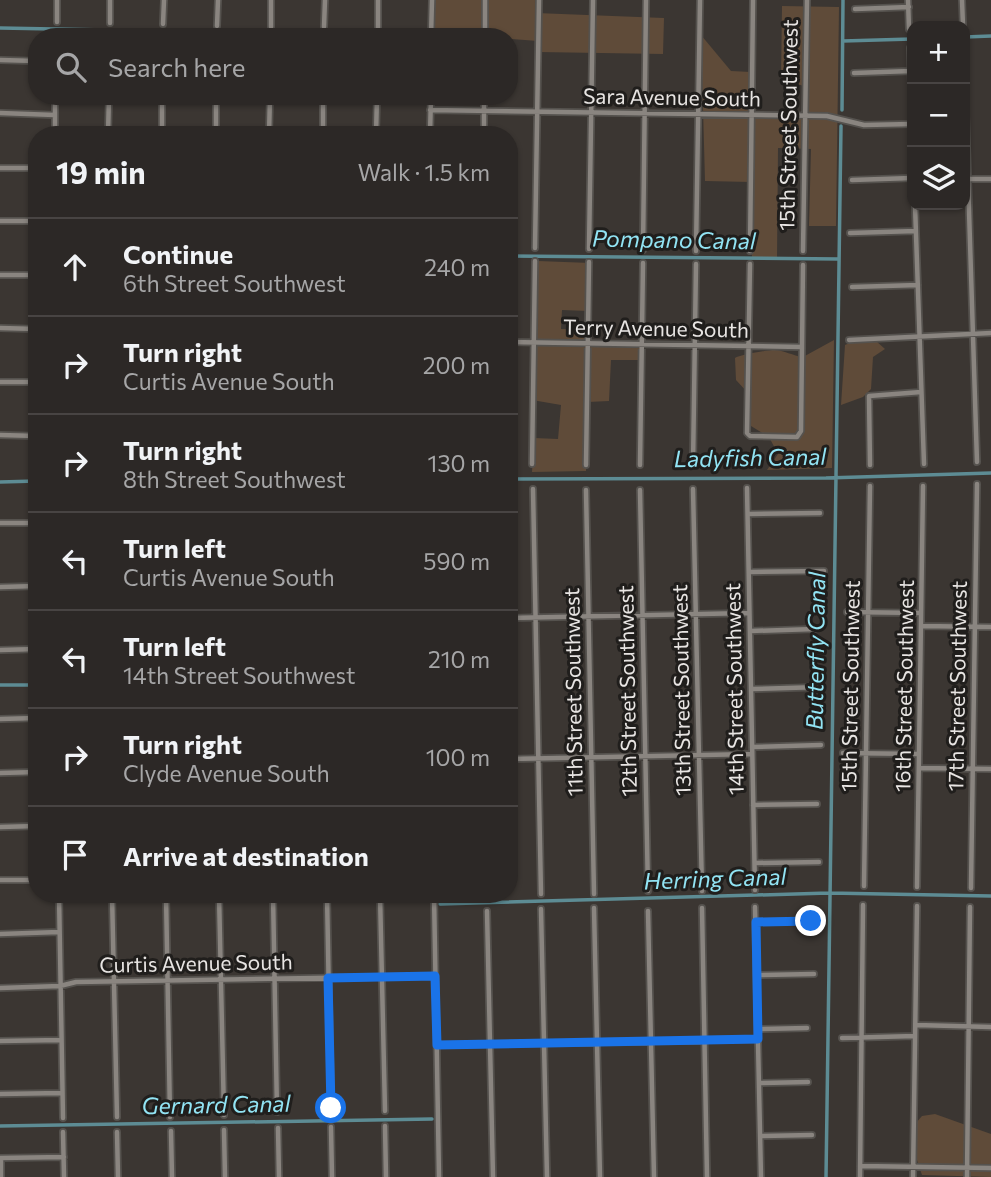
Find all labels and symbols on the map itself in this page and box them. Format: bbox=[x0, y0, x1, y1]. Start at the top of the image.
street label: 15th Street Southwest bbox=[773, 19, 802, 231]
street label: Sara Avenue South bbox=[583, 82, 761, 111]
water label: Pompano Canal bbox=[592, 224, 757, 254]
street label: Terry Avenue South bbox=[563, 313, 749, 342]
water label: Ladyfish Canal bbox=[674, 442, 827, 472]
water label: Butterfly Canal bbox=[800, 571, 830, 730]
street label: 15th Street Southwest bbox=[835, 580, 864, 792]
street label: 16th Street Southwest bbox=[889, 580, 918, 792]
street label: 17th Street Southwest bbox=[942, 580, 971, 792]
street label: 14th Street Southwest bbox=[719, 583, 748, 795]
street label: 13th Street Southwest bbox=[666, 584, 695, 796]
street label: 12th Street Southwest bbox=[612, 585, 641, 797]
street label: 11th Street Southwest bbox=[558, 588, 587, 797]
water label: Herring Canal bbox=[643, 861, 788, 894]
route end bbox=[795, 905, 826, 936]
street label: Curtis Avenue South bbox=[99, 948, 293, 977]
water label: Gernard Canal bbox=[141, 1089, 292, 1119]
route start bbox=[315, 1092, 346, 1123]

